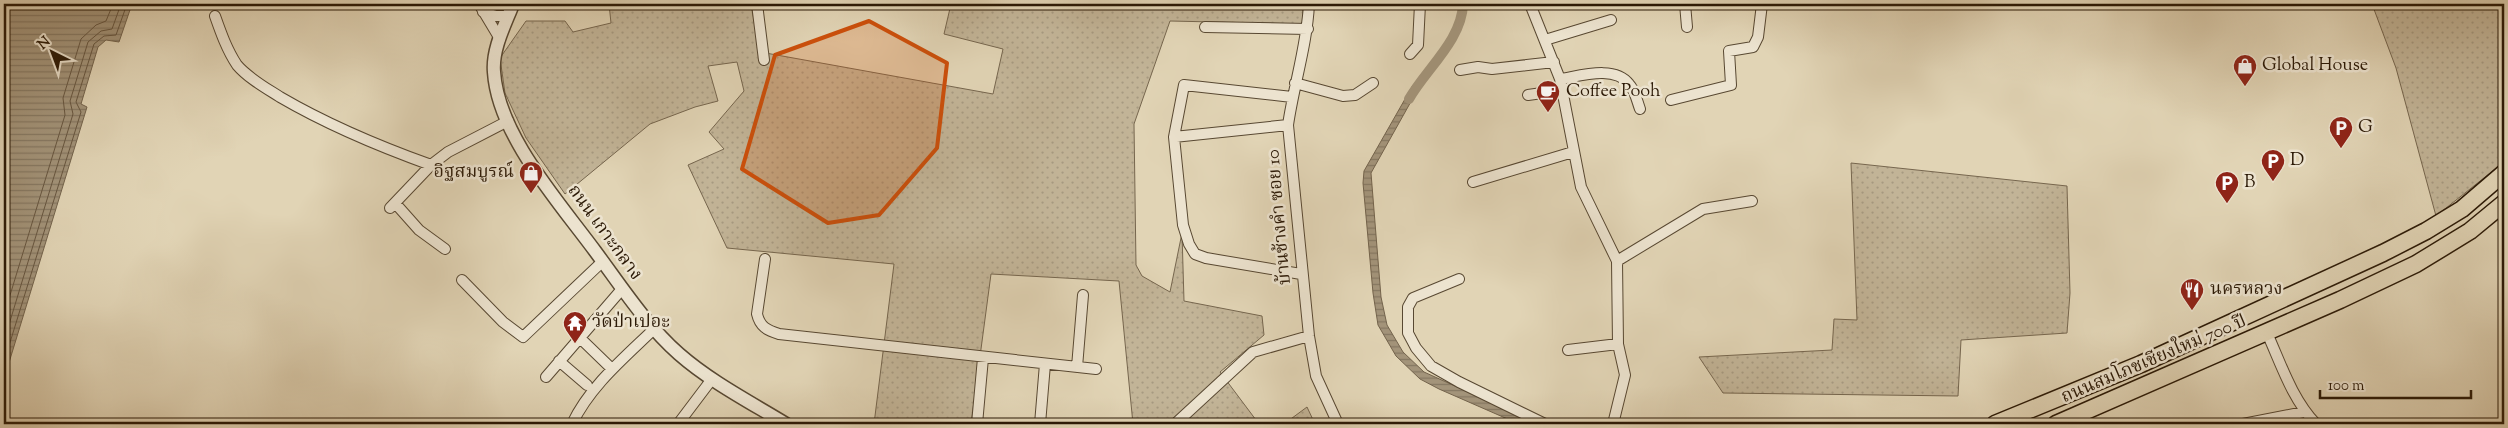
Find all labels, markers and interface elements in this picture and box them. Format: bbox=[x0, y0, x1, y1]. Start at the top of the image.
north arrow bbox=[28, 28, 78, 78]
text: N bbox=[34, 33, 55, 55]
shop icon: Global House bbox=[2232, 53, 2258, 87]
place label: Global House bbox=[2262, 53, 2368, 79]
cafe icon: Coffee Pooh bbox=[1535, 79, 1561, 113]
place label: Coffee Pooh bbox=[1566, 79, 1661, 105]
parking icon: G bbox=[2328, 115, 2354, 149]
place label: G bbox=[2358, 115, 2373, 141]
street label: บ้านช้างคำ ซอย 10 bbox=[1261, 148, 1299, 286]
parking icon: D bbox=[2260, 148, 2286, 182]
place label: D bbox=[2290, 148, 2304, 174]
place label: อิฐสมบูรณ์ bbox=[434, 160, 514, 186]
shop icon: อิฐสมบูรณ์ bbox=[518, 160, 544, 194]
parking icon: B bbox=[2214, 170, 2240, 204]
place label: B bbox=[2244, 170, 2255, 196]
street label: ถนน เกาะกลาง bbox=[560, 180, 648, 286]
restaurant icon: นครหลวง bbox=[2179, 277, 2205, 311]
place label: นครหลวง bbox=[2210, 277, 2283, 303]
street label: ถนนสมโภชเชียงใหม่ 700 ปี bbox=[2057, 307, 2251, 411]
temple icon: วัดป่าเปอะ bbox=[562, 310, 588, 344]
place label: วัดป่าเปอะ bbox=[592, 310, 670, 336]
scale bar bbox=[2320, 368, 2472, 400]
text: 100 m bbox=[2328, 376, 2365, 397]

